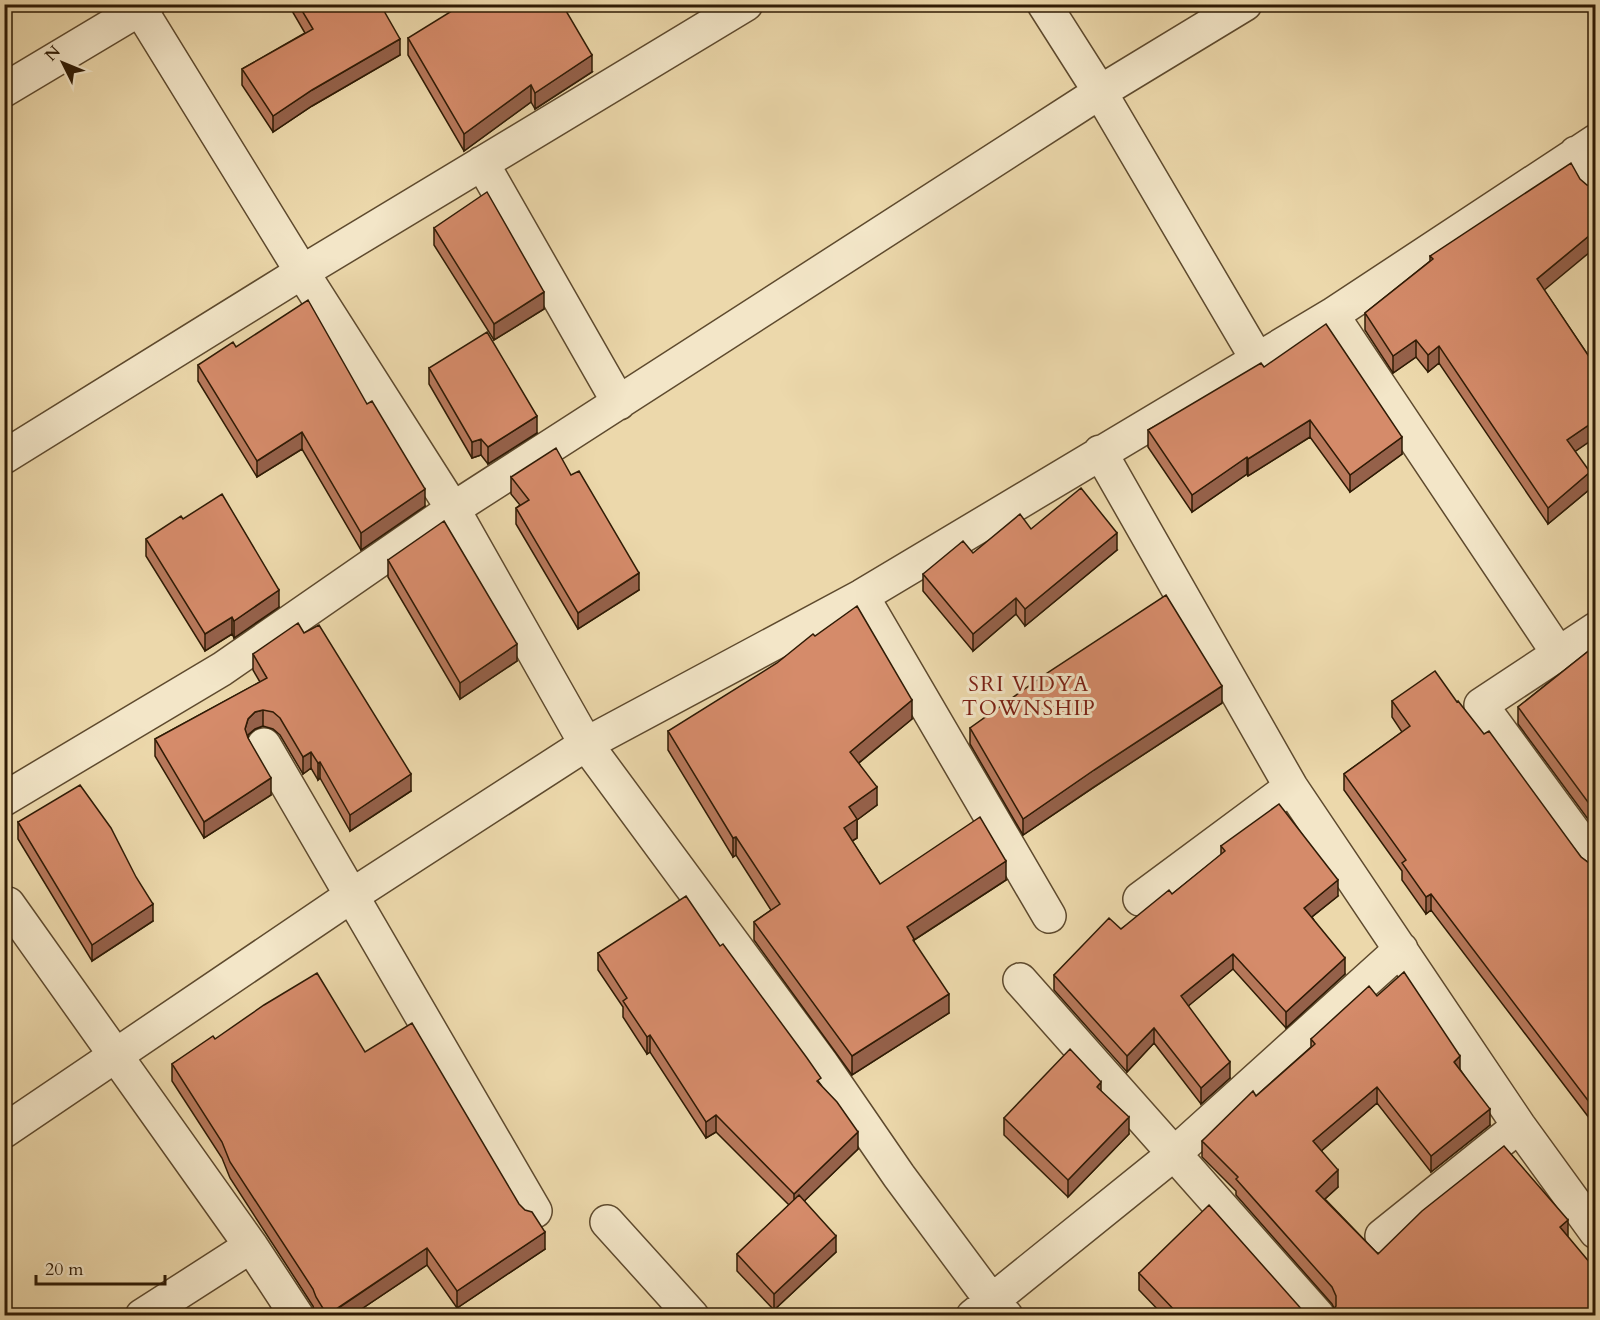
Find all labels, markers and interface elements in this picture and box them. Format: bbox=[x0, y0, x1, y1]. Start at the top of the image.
north arrow bbox=[33, 33, 93, 93]
text: N bbox=[40, 41, 66, 66]
district label: SRI VIDYA TOWNSHIP bbox=[962, 670, 1096, 723]
scale bar bbox=[36, 1248, 165, 1286]
text: 20 m bbox=[45, 1257, 84, 1282]

